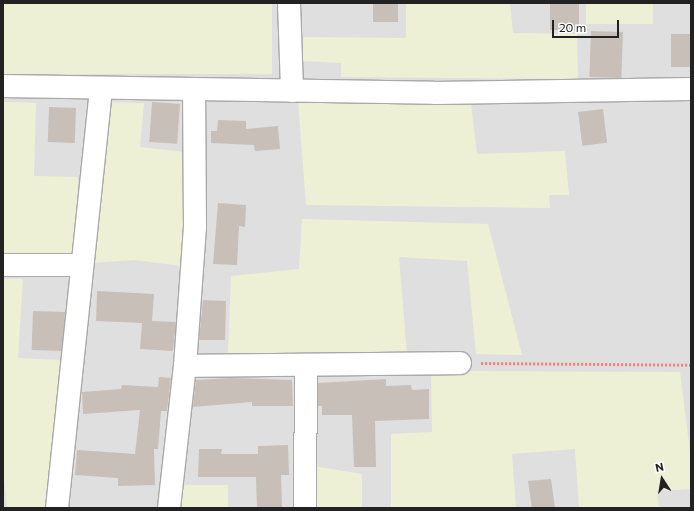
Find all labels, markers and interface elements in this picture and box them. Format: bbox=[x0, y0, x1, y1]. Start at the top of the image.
scale bar bbox=[554, 12, 621, 38]
text: 20 m bbox=[559, 20, 586, 34]
north arrow bbox=[642, 459, 682, 499]
text: N bbox=[654, 460, 665, 474]

